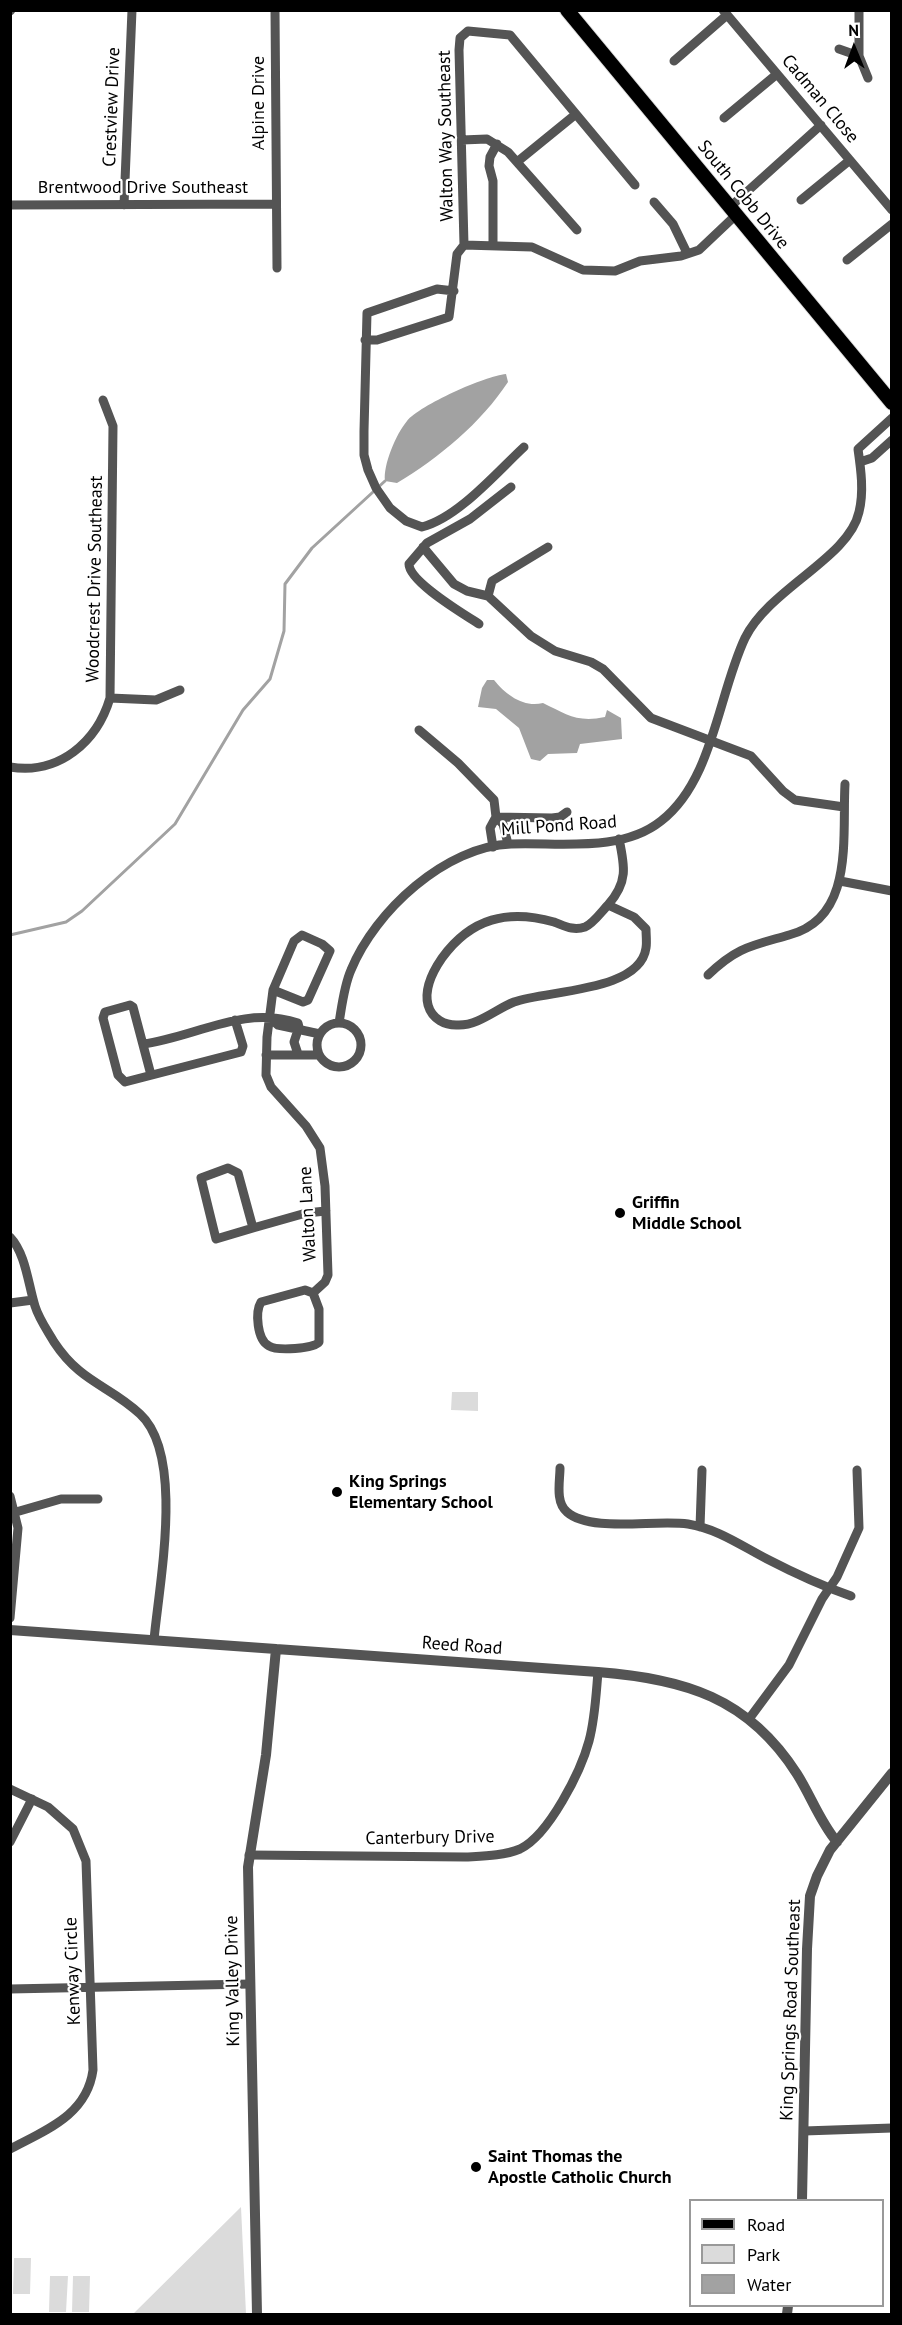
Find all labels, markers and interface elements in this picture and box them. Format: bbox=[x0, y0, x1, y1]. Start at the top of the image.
north arrow bbox=[824, 18, 884, 78]
text: N bbox=[848, 20, 859, 40]
street label: Crestview Drive bbox=[99, 47, 125, 167]
street label: Walton Way Southeast bbox=[434, 50, 458, 222]
street label: Cadman Close bbox=[777, 50, 863, 148]
street label: Alpine Drive bbox=[248, 56, 270, 150]
street label: South Cobb Drive bbox=[693, 136, 793, 254]
street label: Brentwood Drive Southeast bbox=[38, 177, 248, 199]
street label: Woodcrest Drive Southeast bbox=[82, 475, 108, 683]
street label: Mill Pond Road bbox=[500, 811, 618, 841]
street label: Walton Lane bbox=[295, 1166, 321, 1262]
place label: Griffin Middle School bbox=[632, 1192, 741, 1234]
marker: Griffin Middle School bbox=[613, 1206, 627, 1220]
place label: King Springs Elementary School bbox=[349, 1471, 493, 1514]
marker: King Springs Elementary School bbox=[330, 1485, 344, 1499]
street label: Reed Road bbox=[421, 1632, 503, 1660]
street label: Canterbury Drive bbox=[365, 1826, 495, 1850]
street label: King Springs Road Southeast bbox=[776, 1899, 806, 2121]
street label: King Valley Drive bbox=[221, 1915, 245, 2047]
street label: Kenway Circle bbox=[60, 1917, 86, 2025]
place label: Saint Thomas the Apostle Catholic Church bbox=[488, 2146, 672, 2188]
marker: Saint Thomas the Apostle Catholic Church bbox=[469, 2160, 483, 2174]
legend bbox=[689, 2199, 884, 2307]
text: Road bbox=[747, 2213, 785, 2236]
text: Park bbox=[747, 2243, 780, 2266]
text: Water bbox=[747, 2273, 791, 2296]

